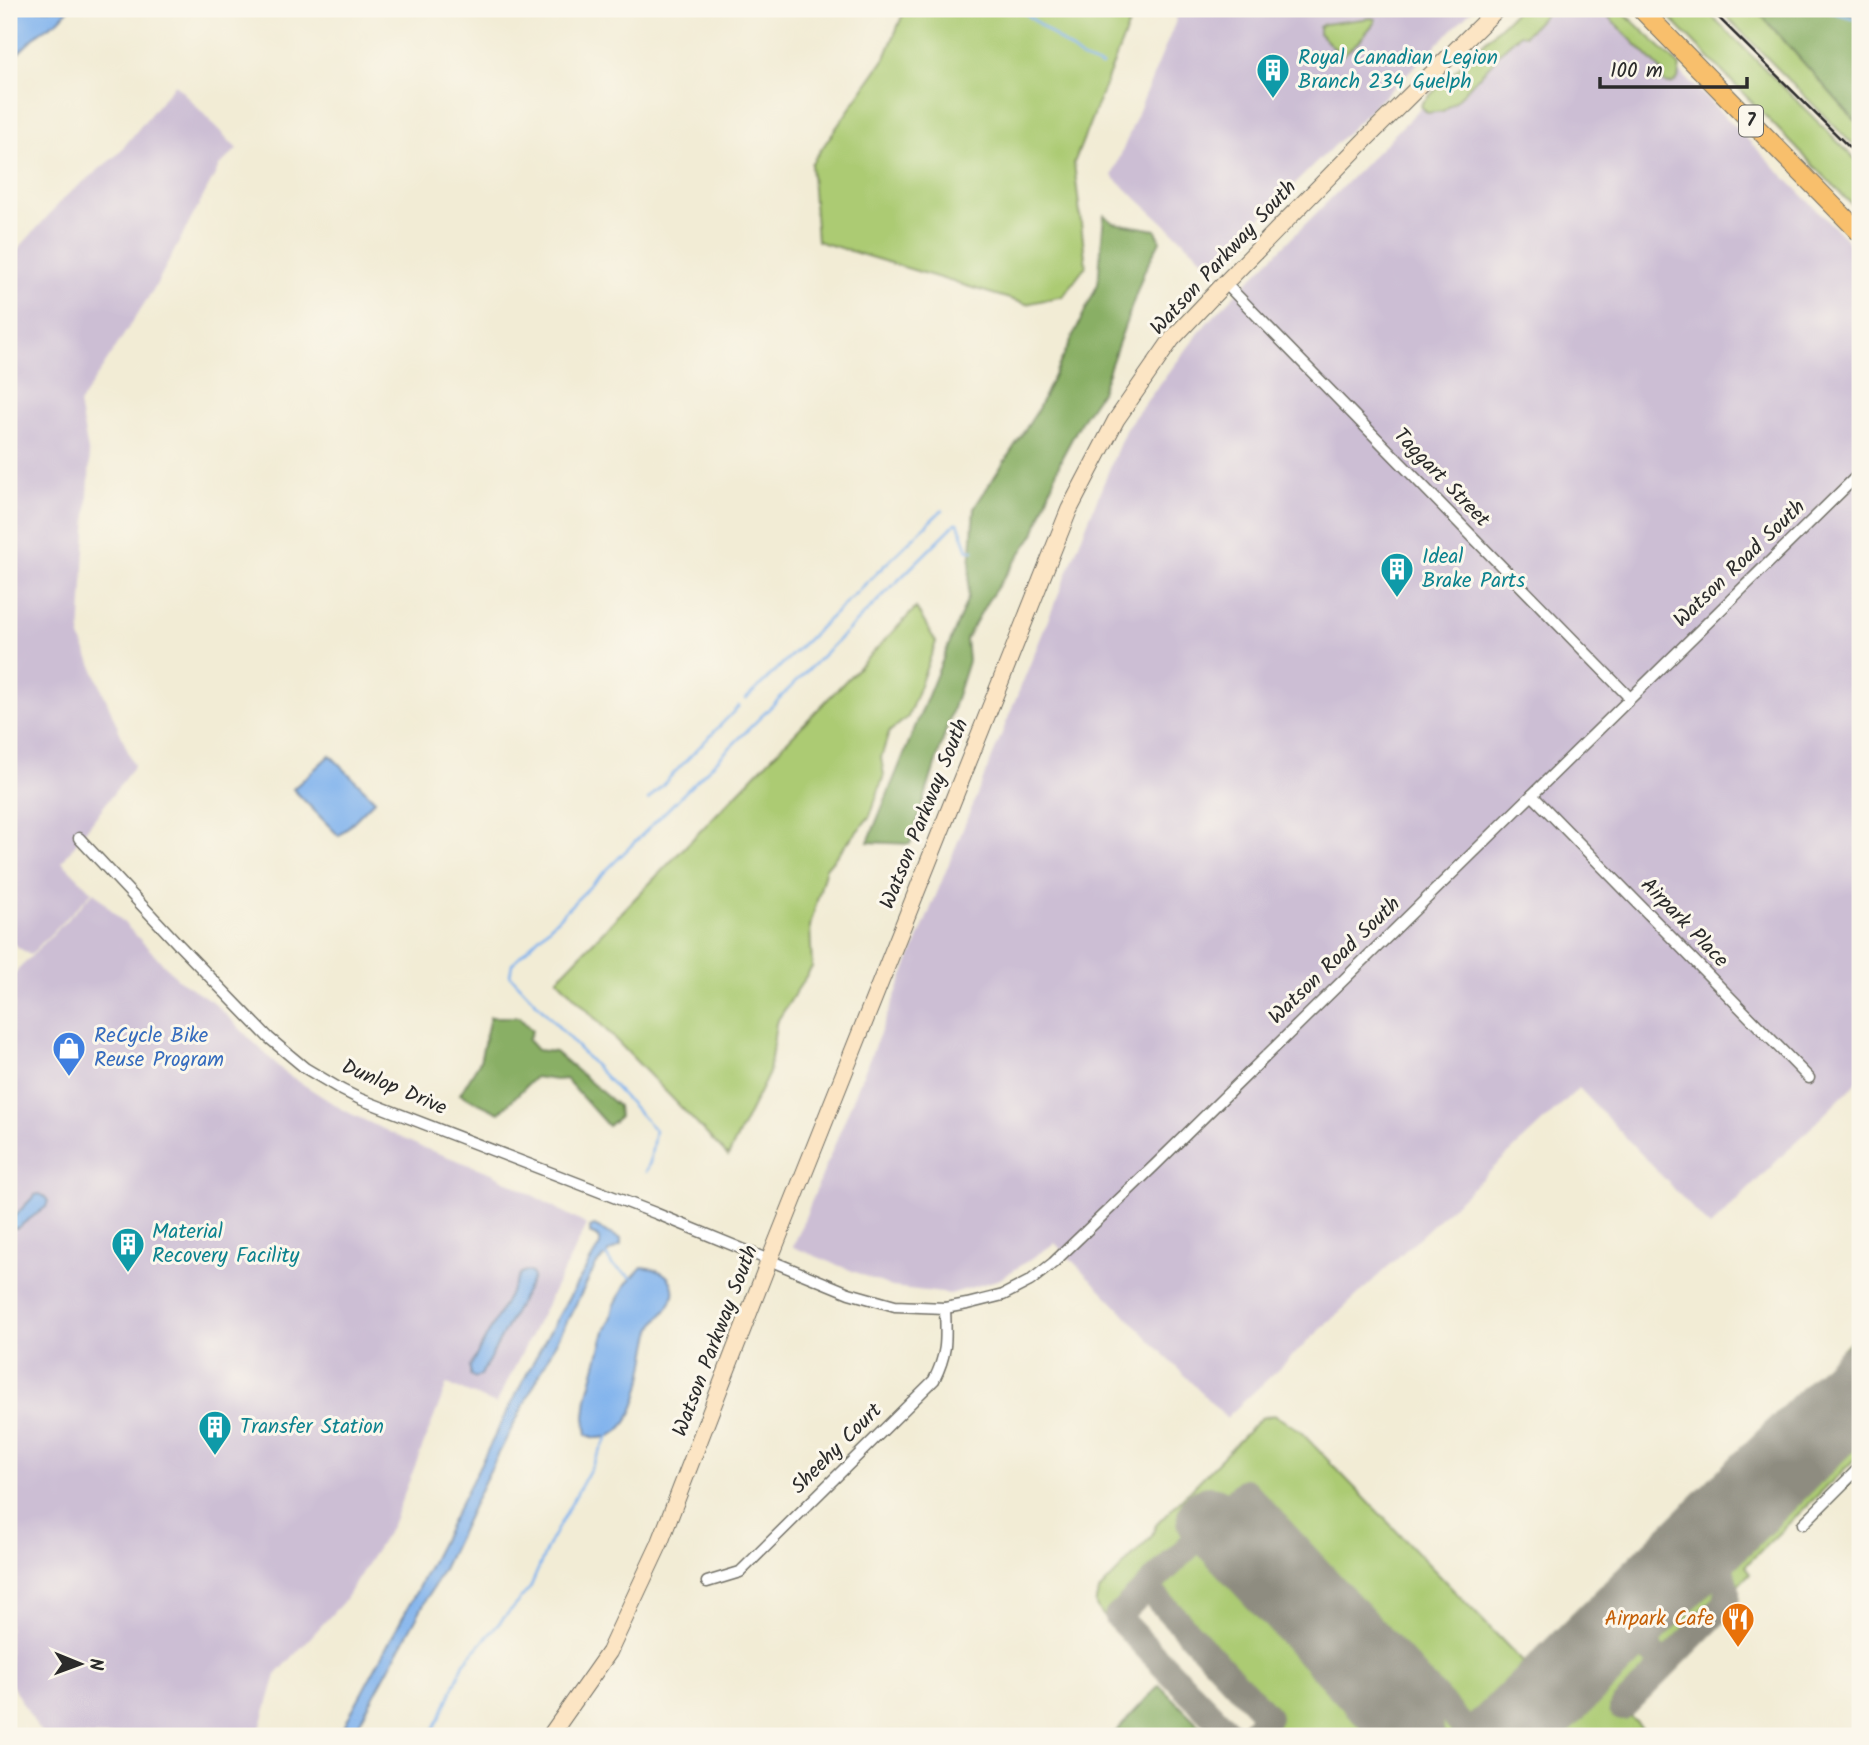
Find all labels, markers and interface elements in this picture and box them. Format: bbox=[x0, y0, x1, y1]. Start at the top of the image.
place label: Royal Canadian Legion Branch 234 Guelph bbox=[1298, 42, 1498, 99]
scale bar bbox=[1600, 46, 1746, 90]
building icon: Royal Canadian Legion Branch 234 Guelph bbox=[1254, 51, 1292, 100]
text: 100 m bbox=[1610, 55, 1663, 88]
road number: 7 bbox=[1739, 105, 1763, 136]
street label: Watson Parkway South bbox=[1143, 173, 1305, 343]
street label: Taggart Street bbox=[1385, 421, 1498, 536]
street label: Watson Road South bbox=[1666, 492, 1814, 636]
place label: Ideal Brake Parts bbox=[1422, 541, 1525, 598]
building icon: Ideal Brake Parts bbox=[1378, 550, 1416, 599]
street label: Watson Parkway South bbox=[872, 714, 978, 914]
street label: Airpark Place bbox=[1632, 870, 1736, 976]
street label: Watson Road South bbox=[1261, 889, 1409, 1033]
place label: ReCycle Bike Reuse Program bbox=[94, 1020, 224, 1077]
shop icon: ReCycle Bike Reuse Program bbox=[50, 1029, 88, 1078]
street label: Dunlop Drive bbox=[336, 1051, 452, 1125]
place label: Material Recovery Facility bbox=[152, 1216, 300, 1273]
building icon: Material Recovery Facility bbox=[109, 1225, 147, 1274]
street label: Watson Parkway South bbox=[664, 1240, 768, 1442]
street label: Sheehy Court bbox=[784, 1395, 891, 1502]
building icon: Transfer Station bbox=[196, 1408, 234, 1457]
place label: Transfer Station bbox=[240, 1411, 384, 1444]
restaurant icon: Airpark Cafe bbox=[1719, 1600, 1757, 1649]
place label: Airpark Cafe bbox=[1604, 1603, 1715, 1636]
north arrow bbox=[46, 1630, 116, 1700]
text: N bbox=[80, 1658, 110, 1671]

